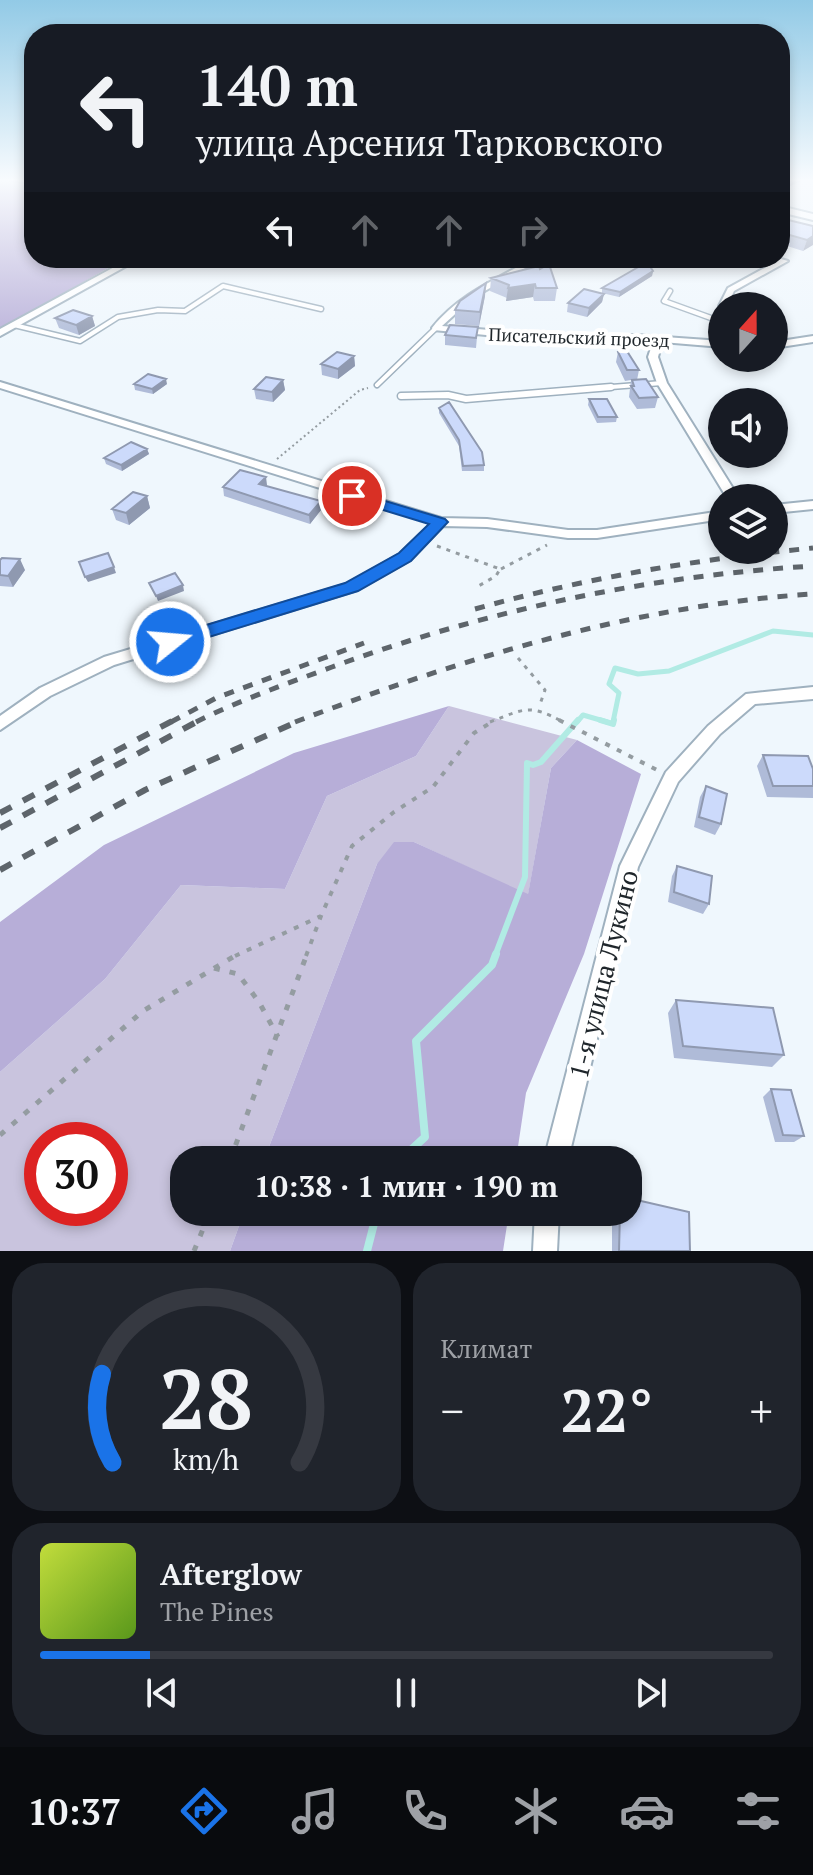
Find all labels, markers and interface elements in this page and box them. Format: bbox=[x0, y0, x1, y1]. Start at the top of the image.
text: 140 m bbox=[196, 48, 358, 122]
icon: left bbox=[64, 56, 168, 160]
text: улица Арсения Тарковского bbox=[196, 119, 663, 166]
icon: left bbox=[259, 208, 303, 252]
icon: ahead bbox=[343, 208, 387, 252]
icon: ahead bbox=[427, 208, 471, 252]
icon: right bbox=[511, 208, 555, 252]
north arrow bbox=[708, 292, 788, 372]
map controls bbox=[708, 292, 788, 564]
street label: Писательский проезд bbox=[488, 322, 670, 352]
button: sound bbox=[708, 388, 788, 468]
pin bbox=[318, 462, 386, 530]
icon: arrive bbox=[330, 474, 374, 518]
button: layers bbox=[708, 484, 788, 564]
position arrow bbox=[128, 600, 212, 684]
street label: 1-я улица Лукино bbox=[561, 866, 645, 1082]
speed limit sign: 30 bbox=[24, 1122, 128, 1226]
text: 10:38 · 1 мин · 190 m bbox=[254, 1166, 558, 1206]
text: Климат bbox=[441, 1331, 532, 1365]
text: 28 bbox=[159, 1343, 253, 1453]
text: 22° bbox=[560, 1370, 653, 1449]
text: − bbox=[441, 1381, 464, 1440]
text: + bbox=[750, 1381, 773, 1440]
text: km/h bbox=[173, 1440, 239, 1478]
text: Afterglow bbox=[160, 1554, 302, 1594]
text: The Pines bbox=[160, 1594, 274, 1628]
icon: previous bbox=[140, 1671, 184, 1715]
icon: pause bbox=[384, 1671, 428, 1715]
icon: next bbox=[629, 1671, 673, 1715]
icon: directions bbox=[176, 1783, 232, 1839]
icon: music bbox=[287, 1783, 343, 1839]
icon: phone bbox=[397, 1783, 453, 1839]
icon: climate bbox=[508, 1783, 564, 1839]
icon: car bbox=[619, 1783, 675, 1839]
icon: filters bbox=[730, 1783, 786, 1839]
text: 10:37 bbox=[27, 1788, 121, 1835]

